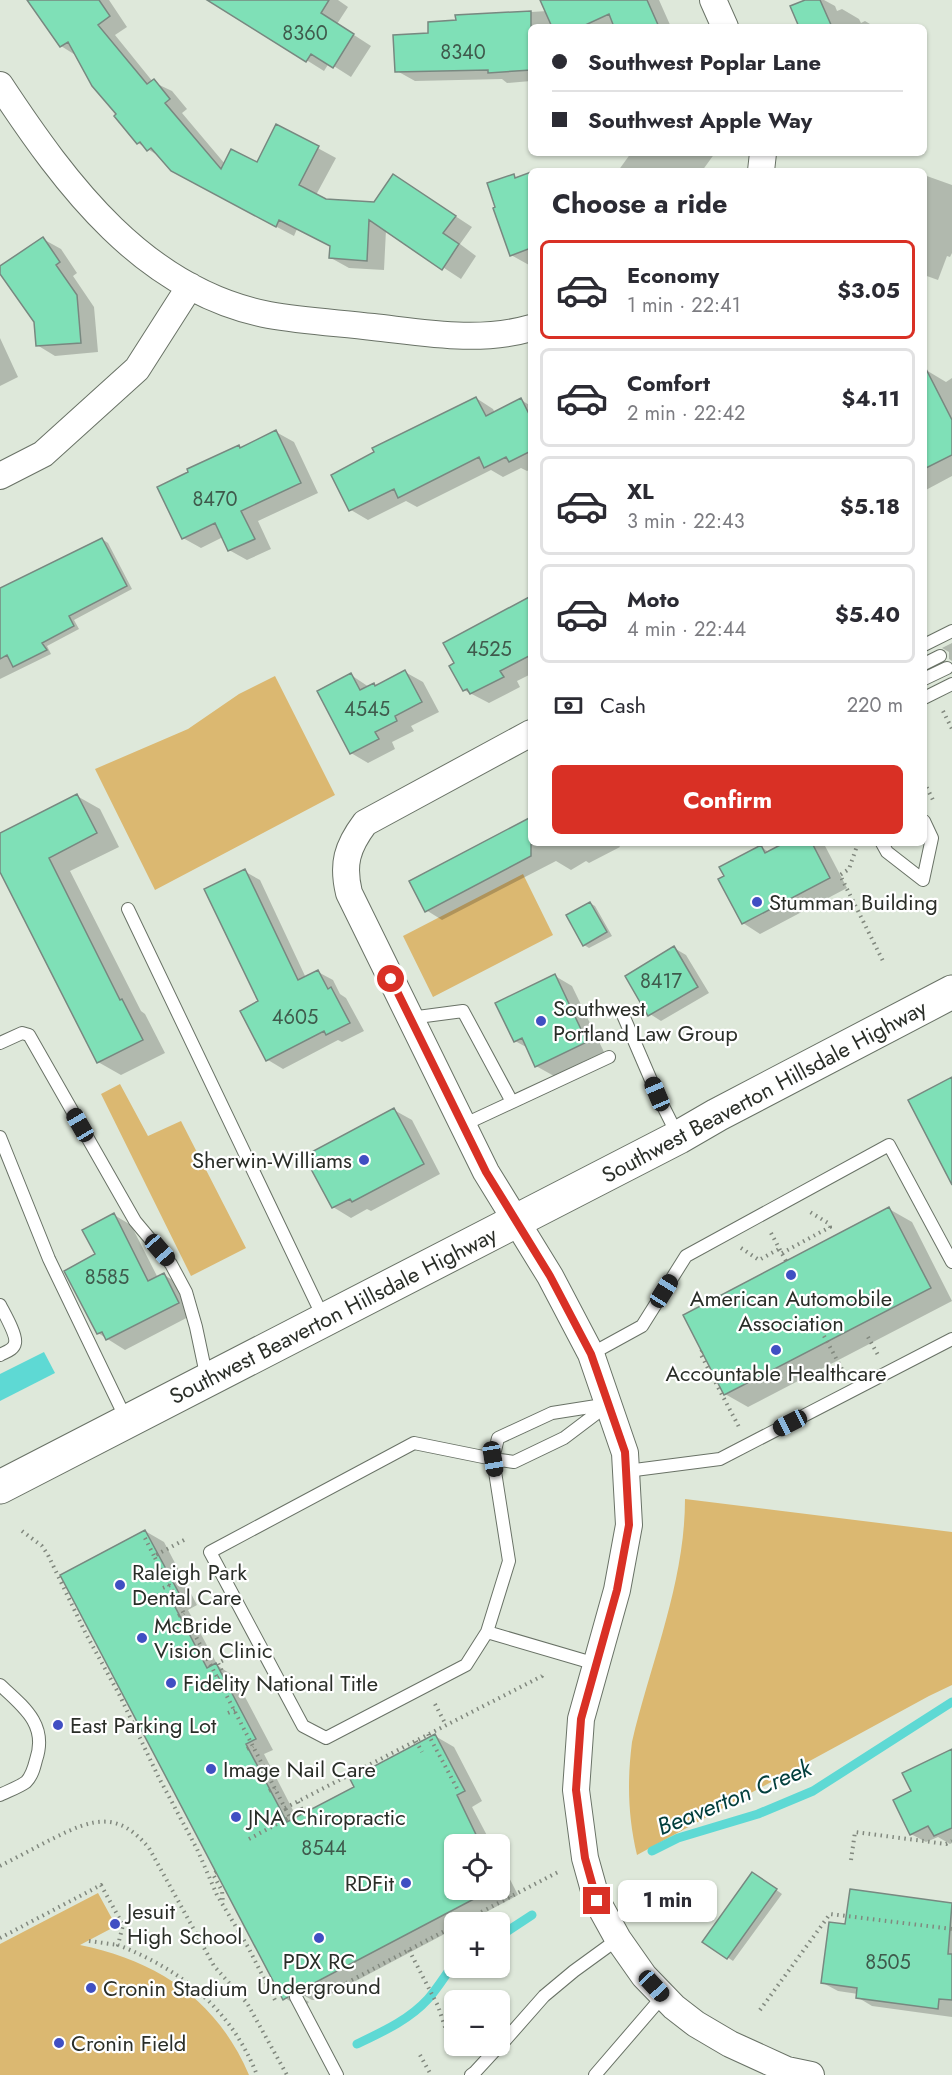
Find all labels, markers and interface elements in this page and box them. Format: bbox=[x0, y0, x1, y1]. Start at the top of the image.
house number: 8360 bbox=[282, 19, 328, 48]
house number: 8340 bbox=[440, 38, 486, 67]
text: Southwest Poplar Lane bbox=[588, 46, 821, 78]
text: Southwest Apple Way bbox=[588, 104, 812, 136]
text: Choose a ride bbox=[552, 184, 727, 223]
text: Economy bbox=[627, 259, 719, 291]
icon: car bbox=[555, 263, 609, 317]
text: $3.05 bbox=[837, 274, 900, 306]
text: 1 min · 22:41 bbox=[627, 291, 741, 320]
text: Comfort bbox=[627, 367, 710, 399]
icon: car bbox=[555, 371, 609, 425]
text: $4.11 bbox=[841, 382, 900, 414]
text: 2 min · 22:42 bbox=[627, 399, 745, 428]
text: XL bbox=[627, 475, 654, 507]
icon: car bbox=[555, 479, 609, 533]
house number: 8470 bbox=[192, 485, 238, 514]
text: $5.18 bbox=[840, 490, 900, 522]
text: 3 min · 22:43 bbox=[627, 507, 745, 536]
text: Moto bbox=[627, 583, 680, 615]
icon: car bbox=[555, 587, 609, 641]
text: $5.40 bbox=[835, 598, 900, 630]
text: 4 min · 22:44 bbox=[627, 615, 746, 644]
house number: 4525 bbox=[466, 635, 512, 664]
icon: cash bbox=[552, 689, 585, 722]
text: Cash bbox=[600, 689, 646, 721]
text: 220 m bbox=[847, 691, 903, 720]
house number: 4545 bbox=[344, 695, 390, 724]
button: Confirm bbox=[552, 765, 903, 834]
place label: Stumman Building bbox=[769, 886, 938, 918]
marker: Stumman Building bbox=[750, 895, 764, 909]
route start bbox=[377, 965, 404, 992]
house number: 8417 bbox=[640, 967, 683, 996]
street label: Southwest Beaverton Hillsdale Highway bbox=[596, 991, 932, 1191]
place label: Southwest Portland Law Group bbox=[553, 992, 738, 1049]
house number: 4605 bbox=[272, 1003, 318, 1032]
marker: Southwest Portland Law Group bbox=[534, 1014, 548, 1028]
car bbox=[642, 1074, 672, 1114]
car bbox=[63, 1105, 97, 1145]
place label: Sherwin-Williams bbox=[192, 1144, 352, 1176]
marker: Sherwin-Williams bbox=[357, 1153, 371, 1167]
street label: Southwest Beaverton Hillsdale Highway bbox=[164, 1218, 503, 1412]
car bbox=[141, 1231, 179, 1269]
house number: 8585 bbox=[85, 1263, 129, 1292]
marker: American Automobile Association bbox=[784, 1268, 798, 1282]
car bbox=[647, 1271, 681, 1311]
place label: American Automobile Association bbox=[690, 1282, 892, 1339]
marker: Accountable Healthcare bbox=[769, 1343, 783, 1357]
place label: Accountable Healthcare bbox=[665, 1357, 887, 1389]
car bbox=[770, 1407, 810, 1439]
car bbox=[481, 1440, 505, 1478]
place label: Raleigh Park Dental Care bbox=[132, 1556, 247, 1613]
marker: Raleigh Park Dental Care bbox=[113, 1578, 127, 1592]
place label: McBride Vision Clinic bbox=[154, 1609, 273, 1666]
marker: McBride Vision Clinic bbox=[135, 1631, 149, 1645]
place label: Fidelity National Title bbox=[183, 1667, 378, 1699]
marker: Fidelity National Title bbox=[164, 1676, 178, 1690]
place label: East Parking Lot bbox=[70, 1709, 217, 1741]
marker: East Parking Lot bbox=[51, 1718, 65, 1732]
water label: Beaverton Creek bbox=[652, 1749, 818, 1844]
place label: Image Nail Care bbox=[223, 1753, 376, 1785]
marker: Image Nail Care bbox=[204, 1762, 218, 1776]
place label: JNA Chiropractic bbox=[245, 1801, 406, 1833]
marker: JNA Chiropractic bbox=[229, 1810, 243, 1824]
house number: 8544 bbox=[301, 1834, 347, 1863]
map controls bbox=[444, 1834, 510, 2056]
button: locate bbox=[444, 1834, 510, 1900]
place label: RDFit bbox=[345, 1867, 395, 1899]
marker: RDFit bbox=[399, 1876, 413, 1890]
callout: 1 min bbox=[618, 1880, 717, 1922]
text: 1 min bbox=[643, 1886, 692, 1915]
route end bbox=[583, 1887, 610, 1914]
place label: Jesuit High School bbox=[124, 1895, 242, 1952]
button: + bbox=[444, 1912, 510, 1978]
marker: Jesuit High School bbox=[108, 1917, 122, 1931]
marker: PDX RC Underground bbox=[312, 1931, 326, 1945]
place label: PDX RC Underground bbox=[257, 1945, 381, 2002]
house number: 8505 bbox=[865, 1948, 911, 1977]
car bbox=[635, 1967, 673, 2005]
place label: Cronin Stadium bbox=[103, 1972, 248, 2004]
marker: Cronin Stadium bbox=[84, 1981, 98, 1995]
button: − bbox=[444, 1990, 510, 2056]
place label: Cronin Field bbox=[71, 2027, 186, 2059]
marker: Cronin Field bbox=[52, 2036, 66, 2050]

